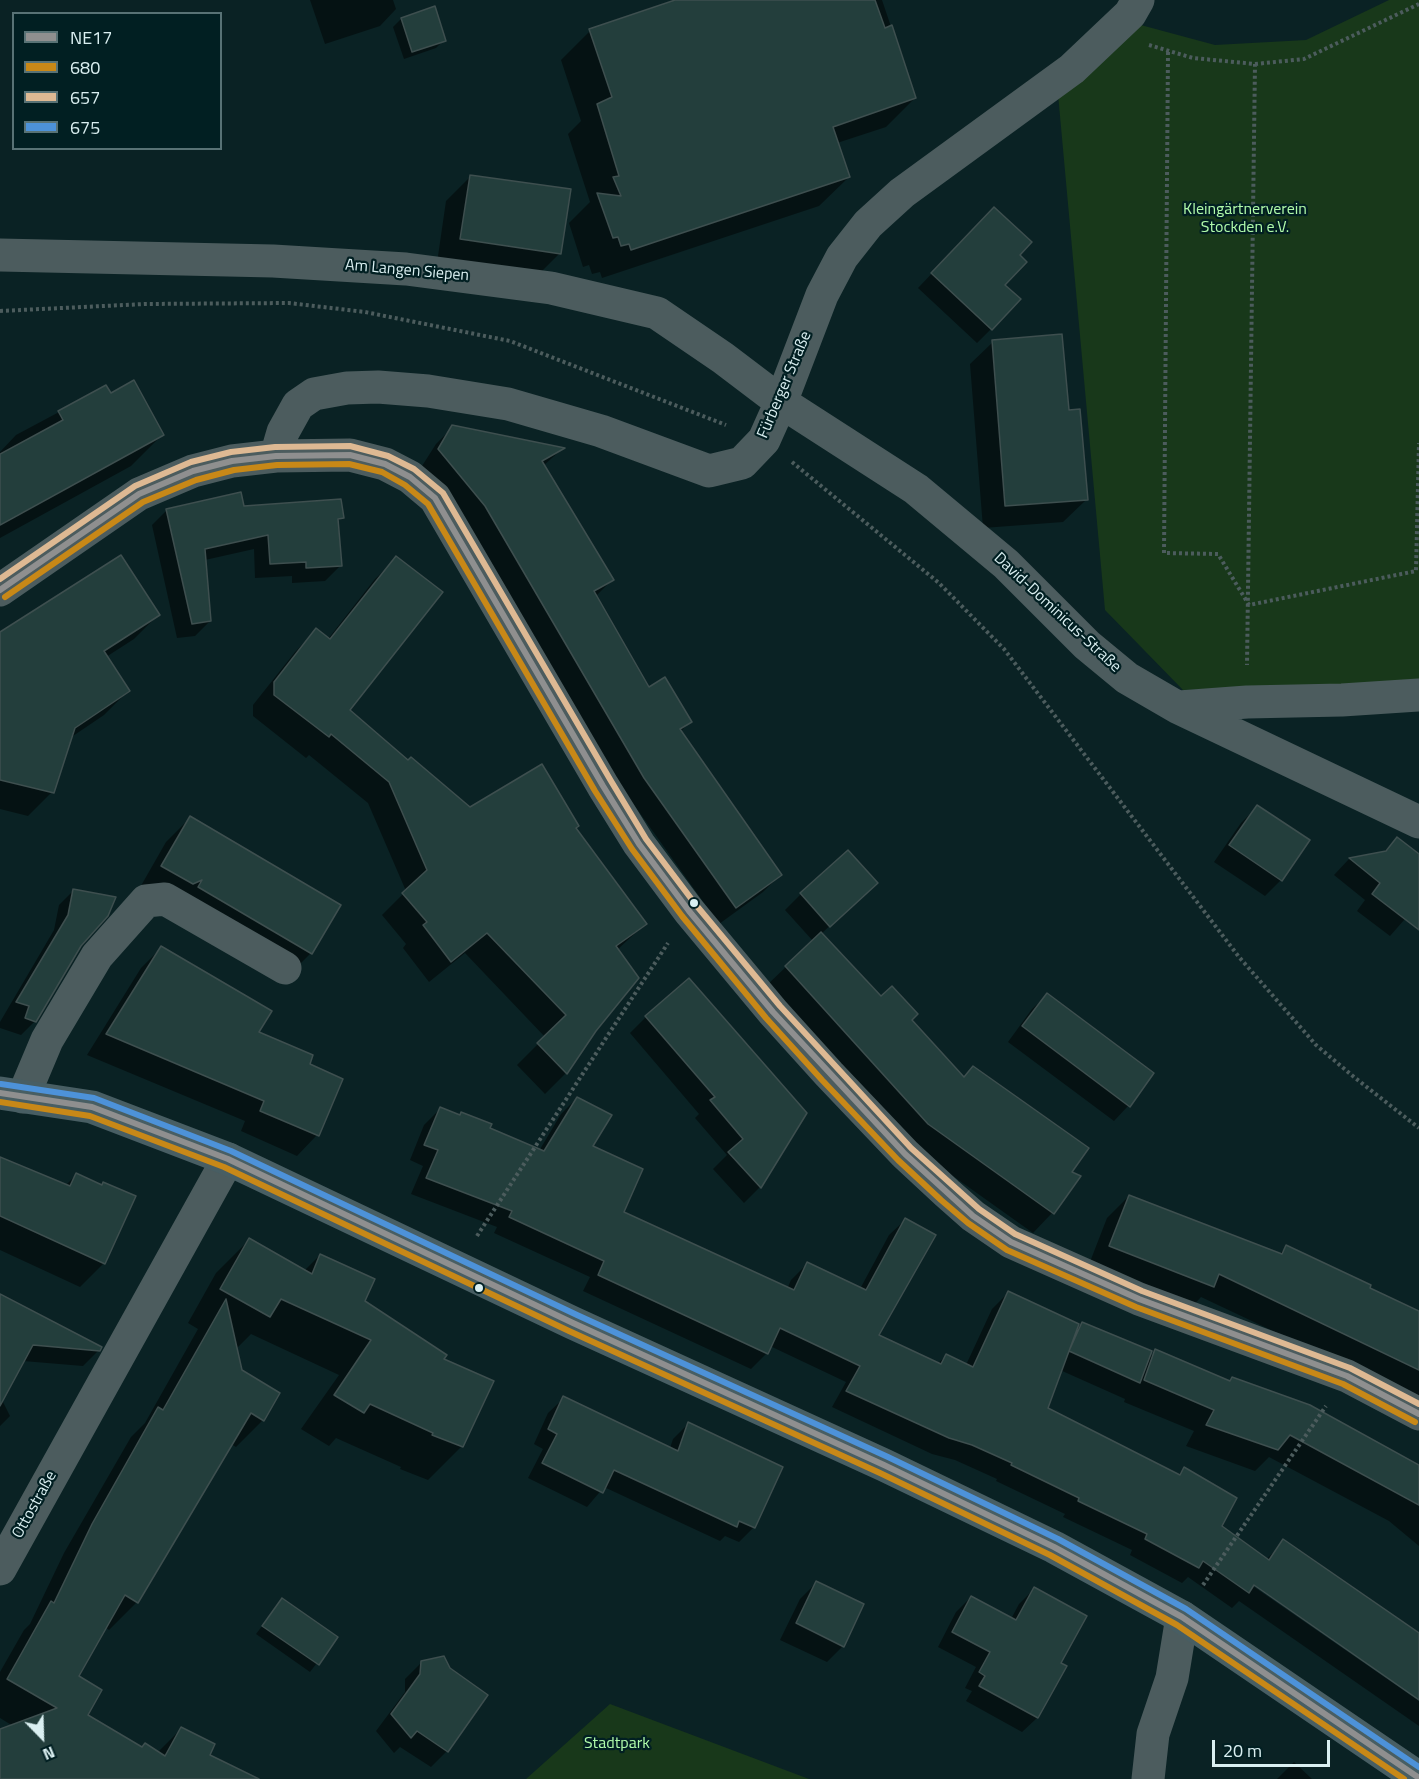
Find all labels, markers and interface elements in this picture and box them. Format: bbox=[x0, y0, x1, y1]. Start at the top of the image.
legend bbox=[12, 12, 222, 150]
text: NE17 bbox=[70, 24, 112, 51]
text: 680 bbox=[70, 54, 100, 81]
text: 657 bbox=[70, 84, 100, 111]
text: 675 bbox=[70, 114, 100, 141]
park label: Kleingärtnerverein Stockden e.V. bbox=[1183, 200, 1307, 238]
street label: Am Langen Siepen bbox=[344, 256, 470, 286]
street label: Fürberger Straße bbox=[754, 329, 816, 441]
street label: David-Dominicus-Straße bbox=[989, 549, 1125, 677]
unlabelled marker bbox=[688, 897, 700, 909]
unlabelled marker bbox=[473, 1282, 485, 1294]
street label: Ottostraße bbox=[9, 1468, 61, 1542]
north arrow bbox=[12, 1707, 72, 1767]
scale bar bbox=[1215, 1728, 1334, 1766]
park label: Stadtpark bbox=[584, 1734, 650, 1754]
text: 20 m bbox=[1223, 1737, 1262, 1764]
text: N bbox=[39, 1740, 59, 1767]

